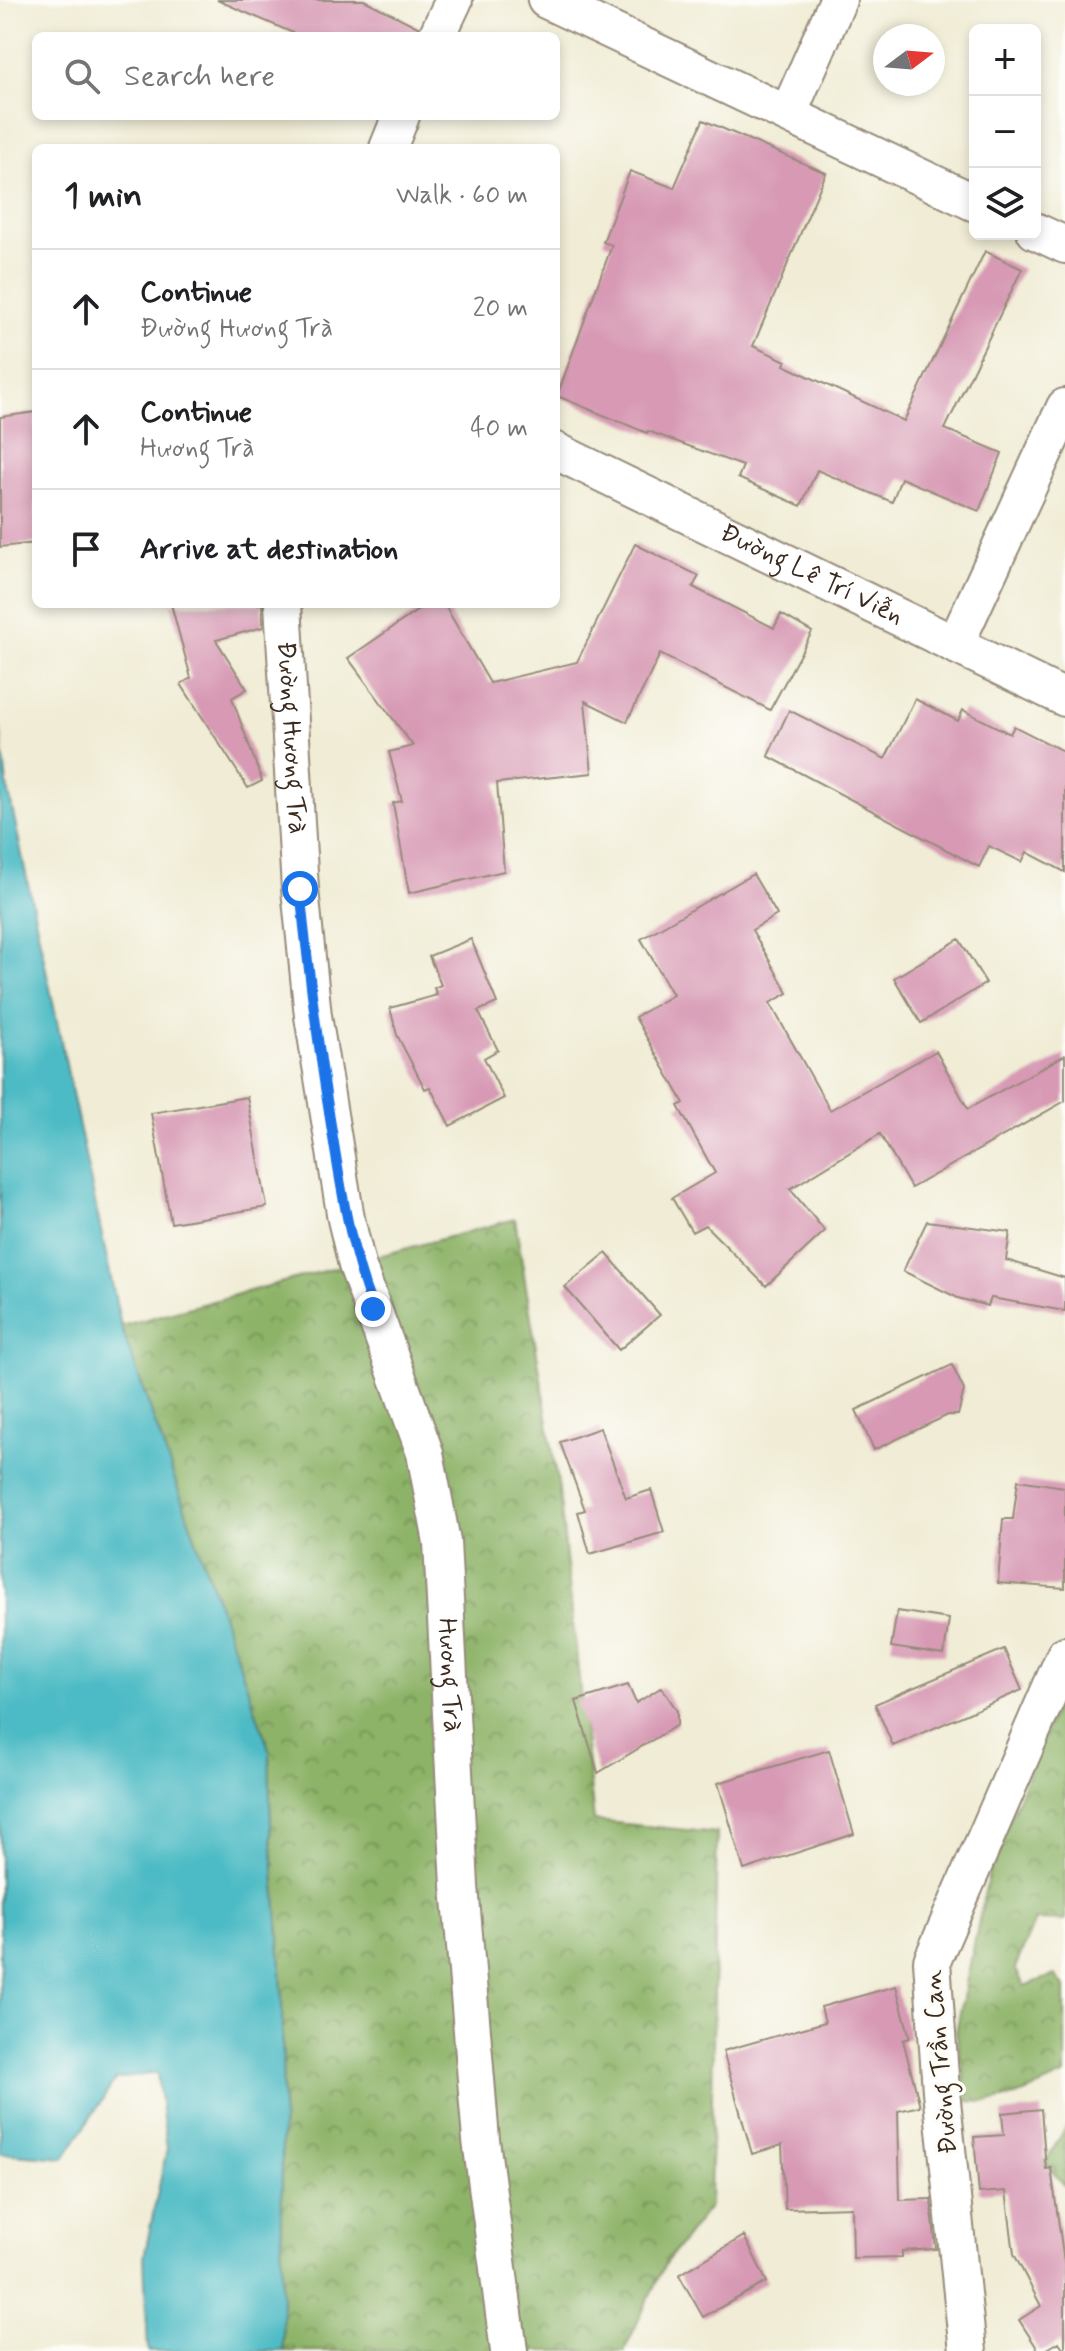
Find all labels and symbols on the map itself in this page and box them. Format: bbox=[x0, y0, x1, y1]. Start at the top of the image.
north arrow bbox=[873, 24, 945, 96]
street label: Đường Lê Trí Viễn bbox=[714, 516, 909, 634]
street label: Đường Hương Trà bbox=[268, 640, 314, 835]
route start bbox=[282, 871, 318, 907]
route end bbox=[355, 1291, 391, 1327]
street label: Hương Trà bbox=[429, 1617, 469, 1733]
street label: Đường Trần Can bbox=[916, 1968, 969, 2155]

